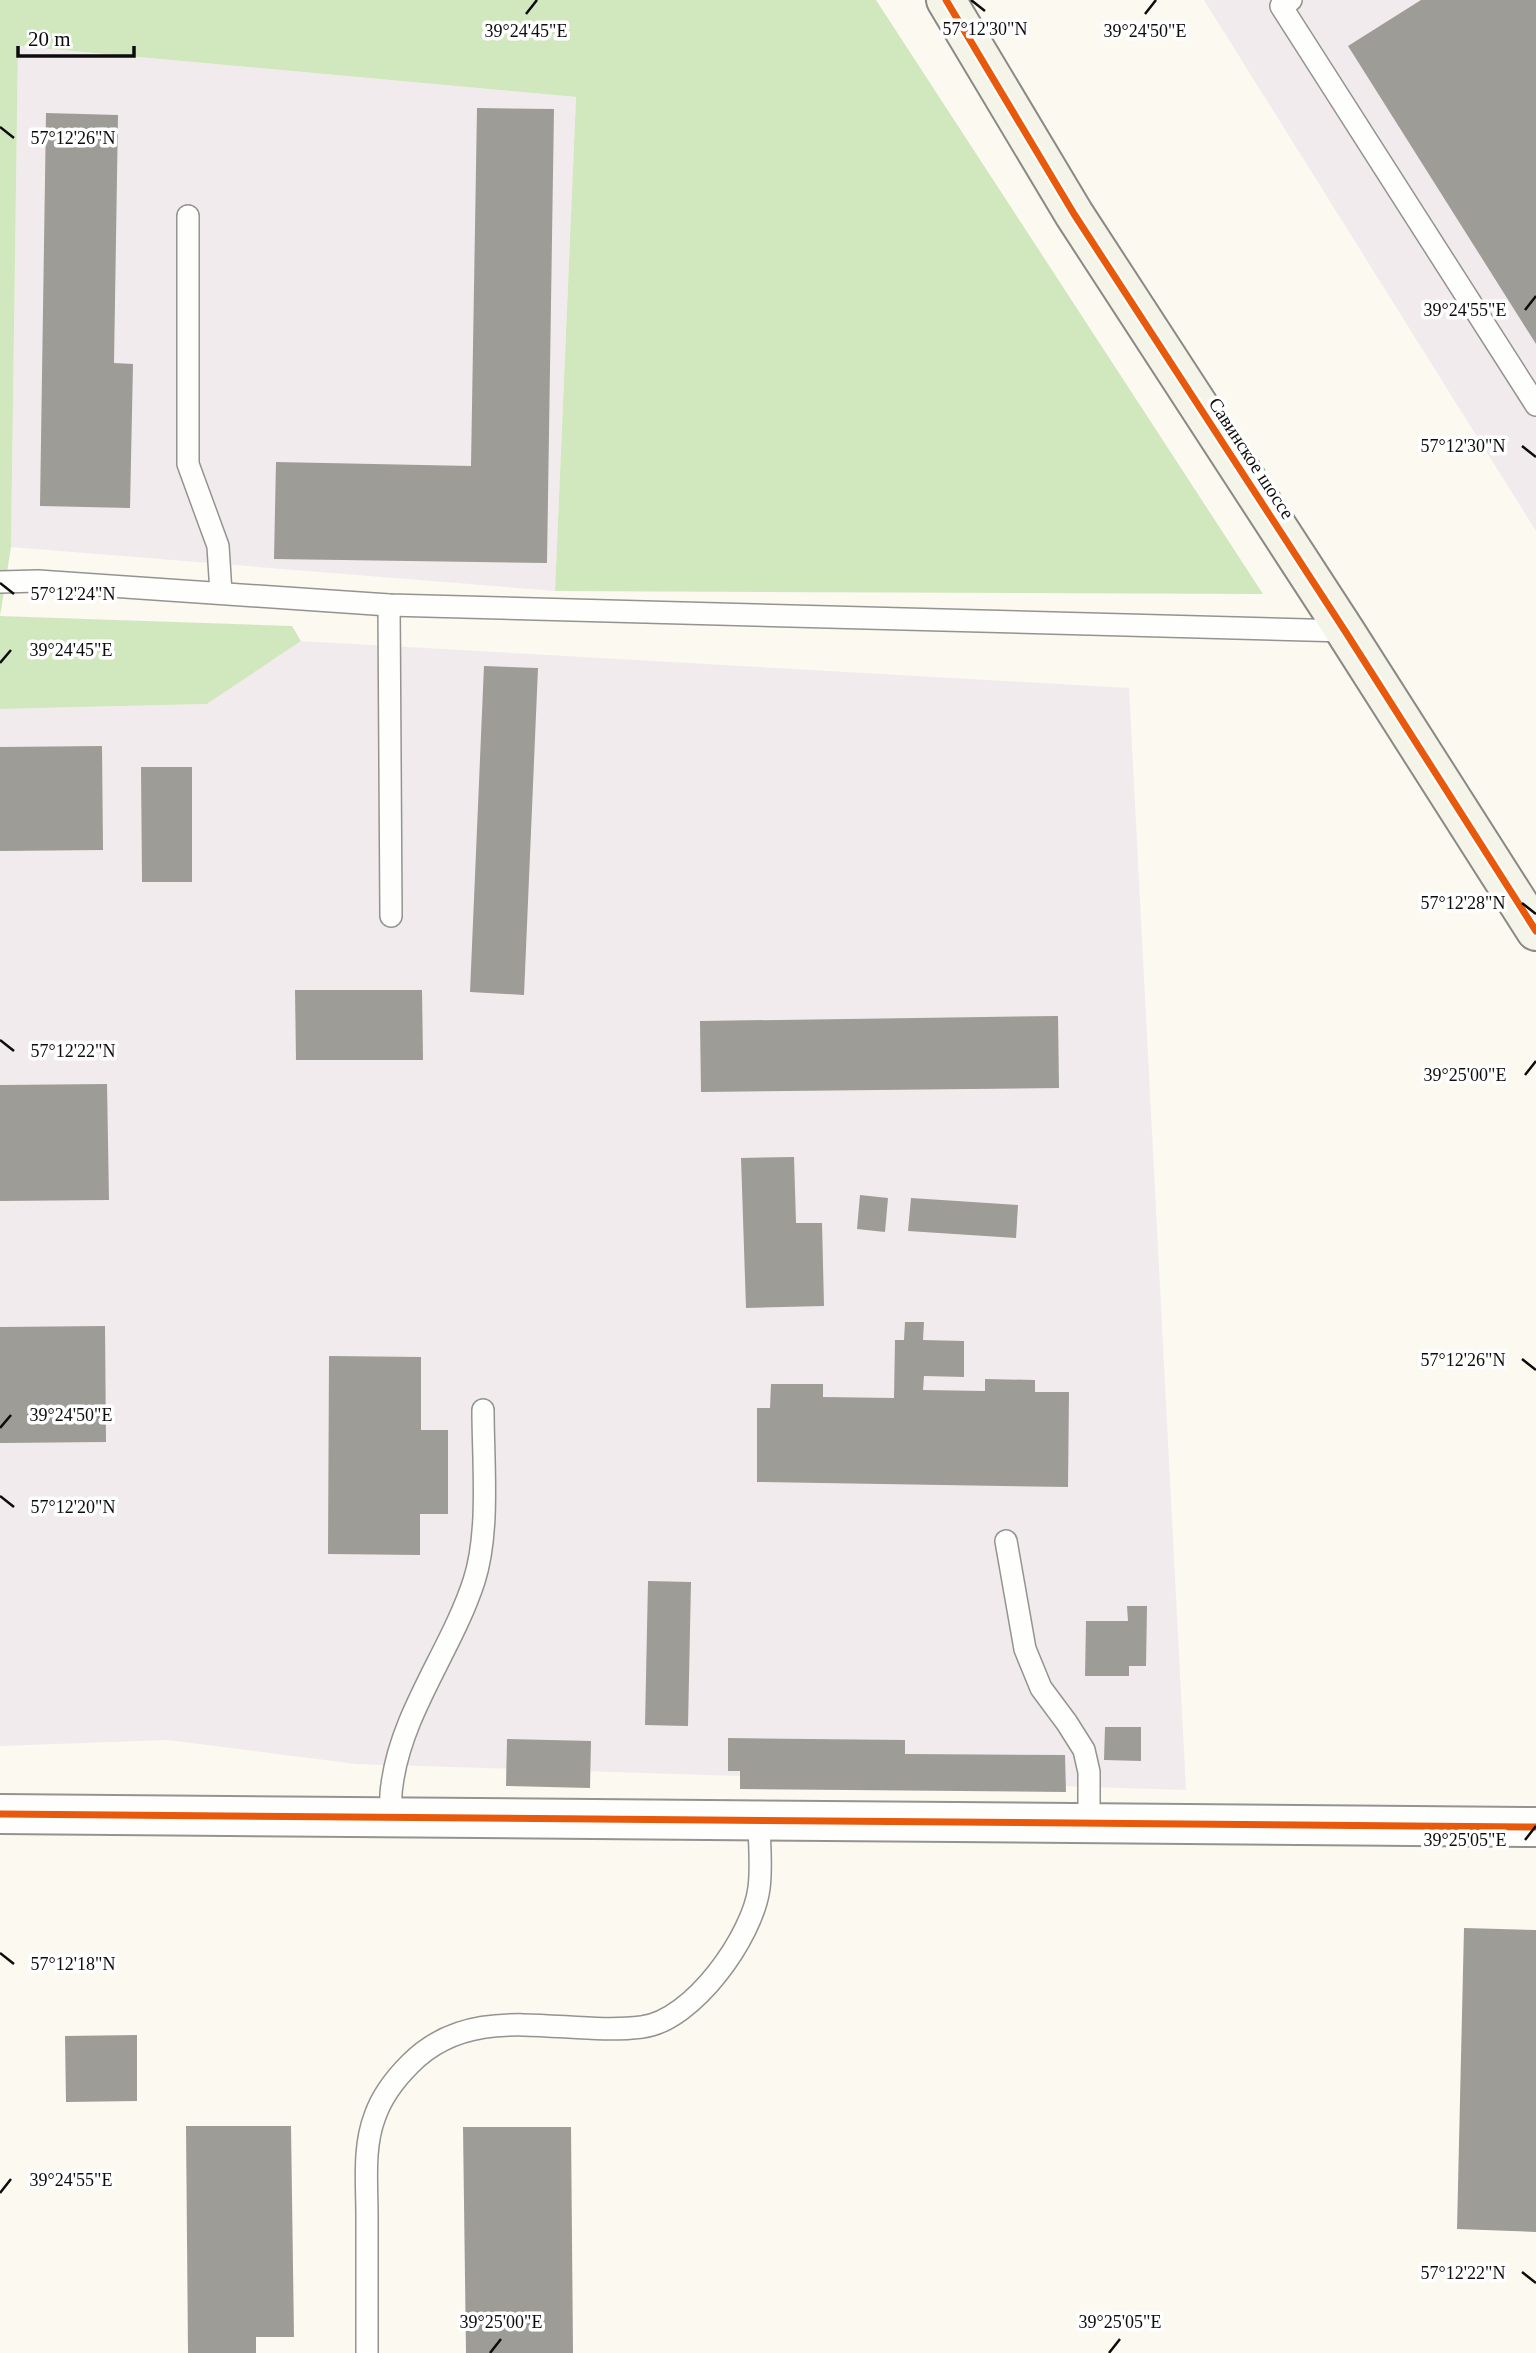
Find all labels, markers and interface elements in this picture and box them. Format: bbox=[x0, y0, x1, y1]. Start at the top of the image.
scale bar bbox=[18, 14, 133, 58]
text: 57°12'30"N bbox=[943, 19, 1027, 39]
text: 39°24'45"E bbox=[485, 21, 567, 41]
text: 39°24'50"E bbox=[1104, 21, 1186, 41]
text: 20 m bbox=[28, 27, 71, 51]
text: 57°12'26"N bbox=[31, 128, 115, 148]
text: 39°24'55"E bbox=[1424, 300, 1506, 320]
street label: Савинское шоссе bbox=[1205, 394, 1299, 523]
text: 57°12'30"N bbox=[1421, 436, 1505, 456]
text: 57°12'24"N bbox=[31, 584, 115, 604]
text: 39°24'45"E bbox=[30, 640, 112, 660]
text: 57°12'28"N bbox=[1421, 893, 1505, 913]
text: 57°12'22"N bbox=[31, 1041, 115, 1061]
text: 39°25'00"E bbox=[1424, 1065, 1506, 1085]
text: 57°12'26"N bbox=[1421, 1350, 1505, 1370]
text: 39°24'50"E bbox=[30, 1405, 112, 1425]
text: 57°12'20"N bbox=[31, 1497, 115, 1517]
text: 39°25'05"E bbox=[1424, 1830, 1506, 1850]
text: 57°12'18"N bbox=[31, 1954, 115, 1974]
text: 39°24'55"E bbox=[30, 2170, 112, 2190]
text: 57°12'22"N bbox=[1421, 2263, 1505, 2283]
text: 39°25'00"E bbox=[460, 2312, 542, 2332]
text: 39°25'05"E bbox=[1079, 2312, 1161, 2332]

